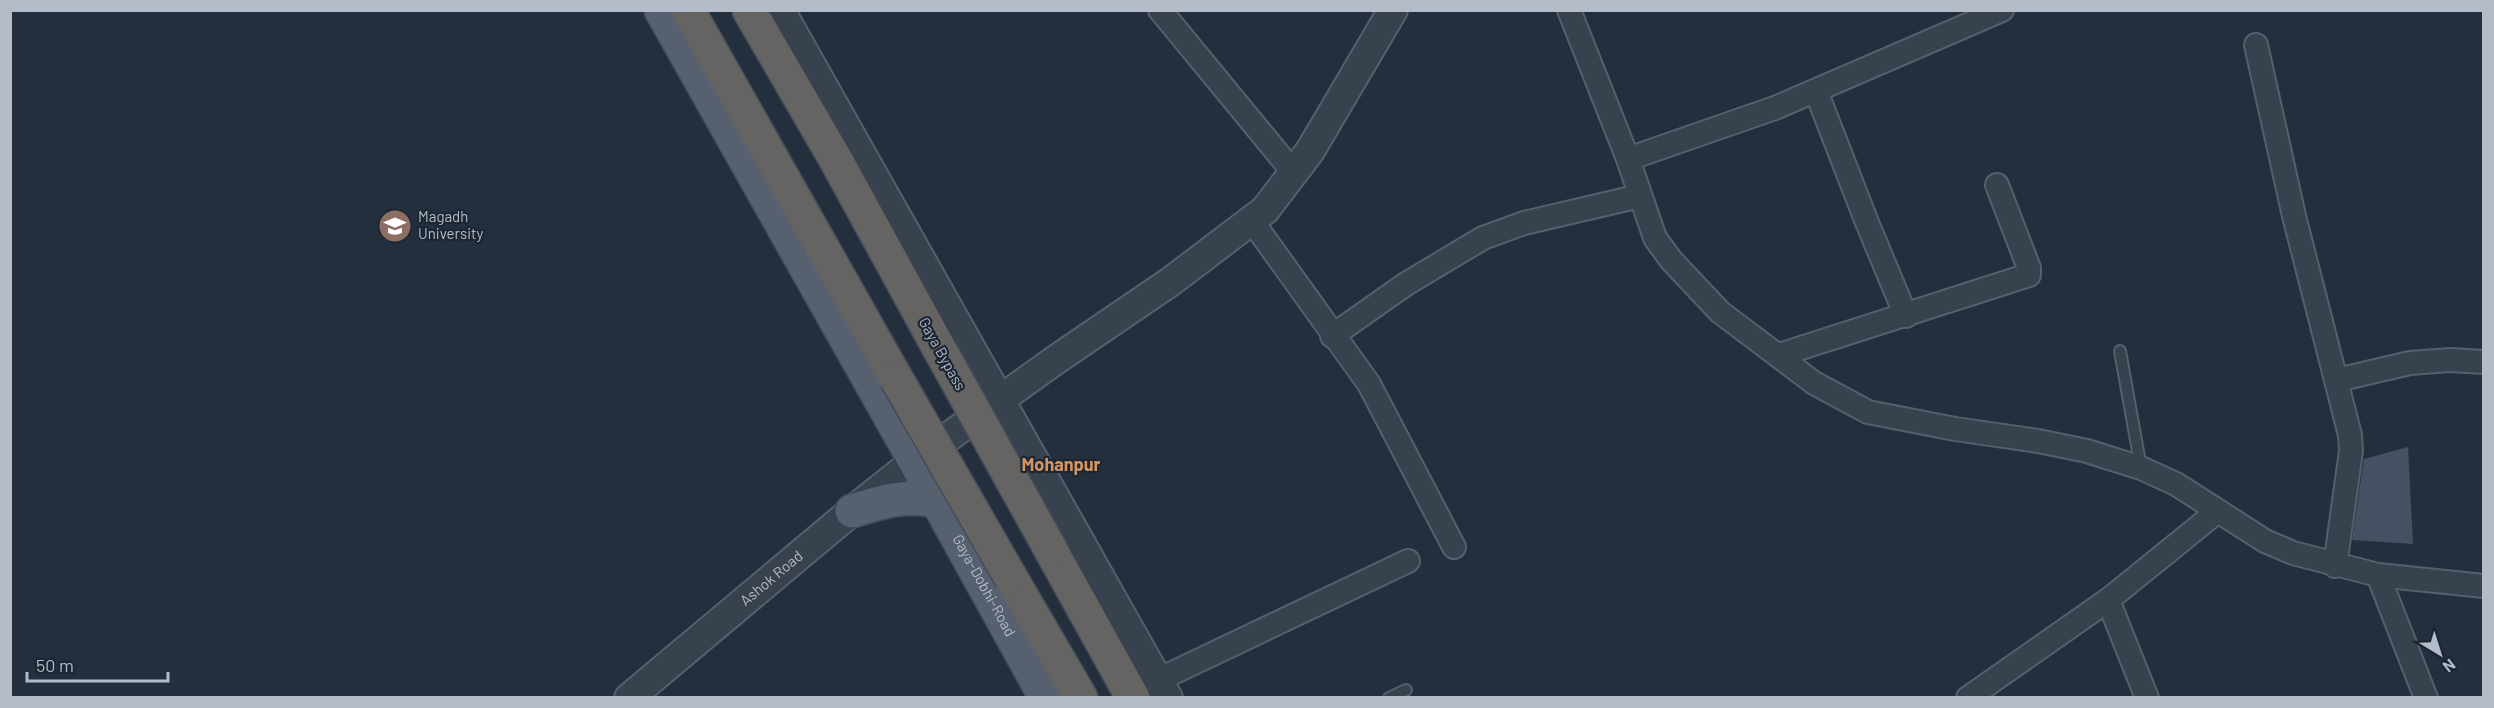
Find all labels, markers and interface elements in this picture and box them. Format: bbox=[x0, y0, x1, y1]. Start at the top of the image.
place label: Magadh University bbox=[418, 207, 483, 242]
school or university icon: Magadh University bbox=[377, 208, 413, 244]
street label: Gaya Bypass bbox=[916, 314, 970, 393]
district label: Mohanpur bbox=[1021, 453, 1101, 475]
street label: Gaya-Dobhi-Road bbox=[949, 531, 1020, 639]
street label: Ashok Road bbox=[736, 546, 806, 609]
north arrow bbox=[2410, 624, 2470, 684]
scale bar bbox=[27, 645, 168, 683]
text: 50 m bbox=[36, 654, 74, 676]
text: N bbox=[2440, 655, 2460, 677]

